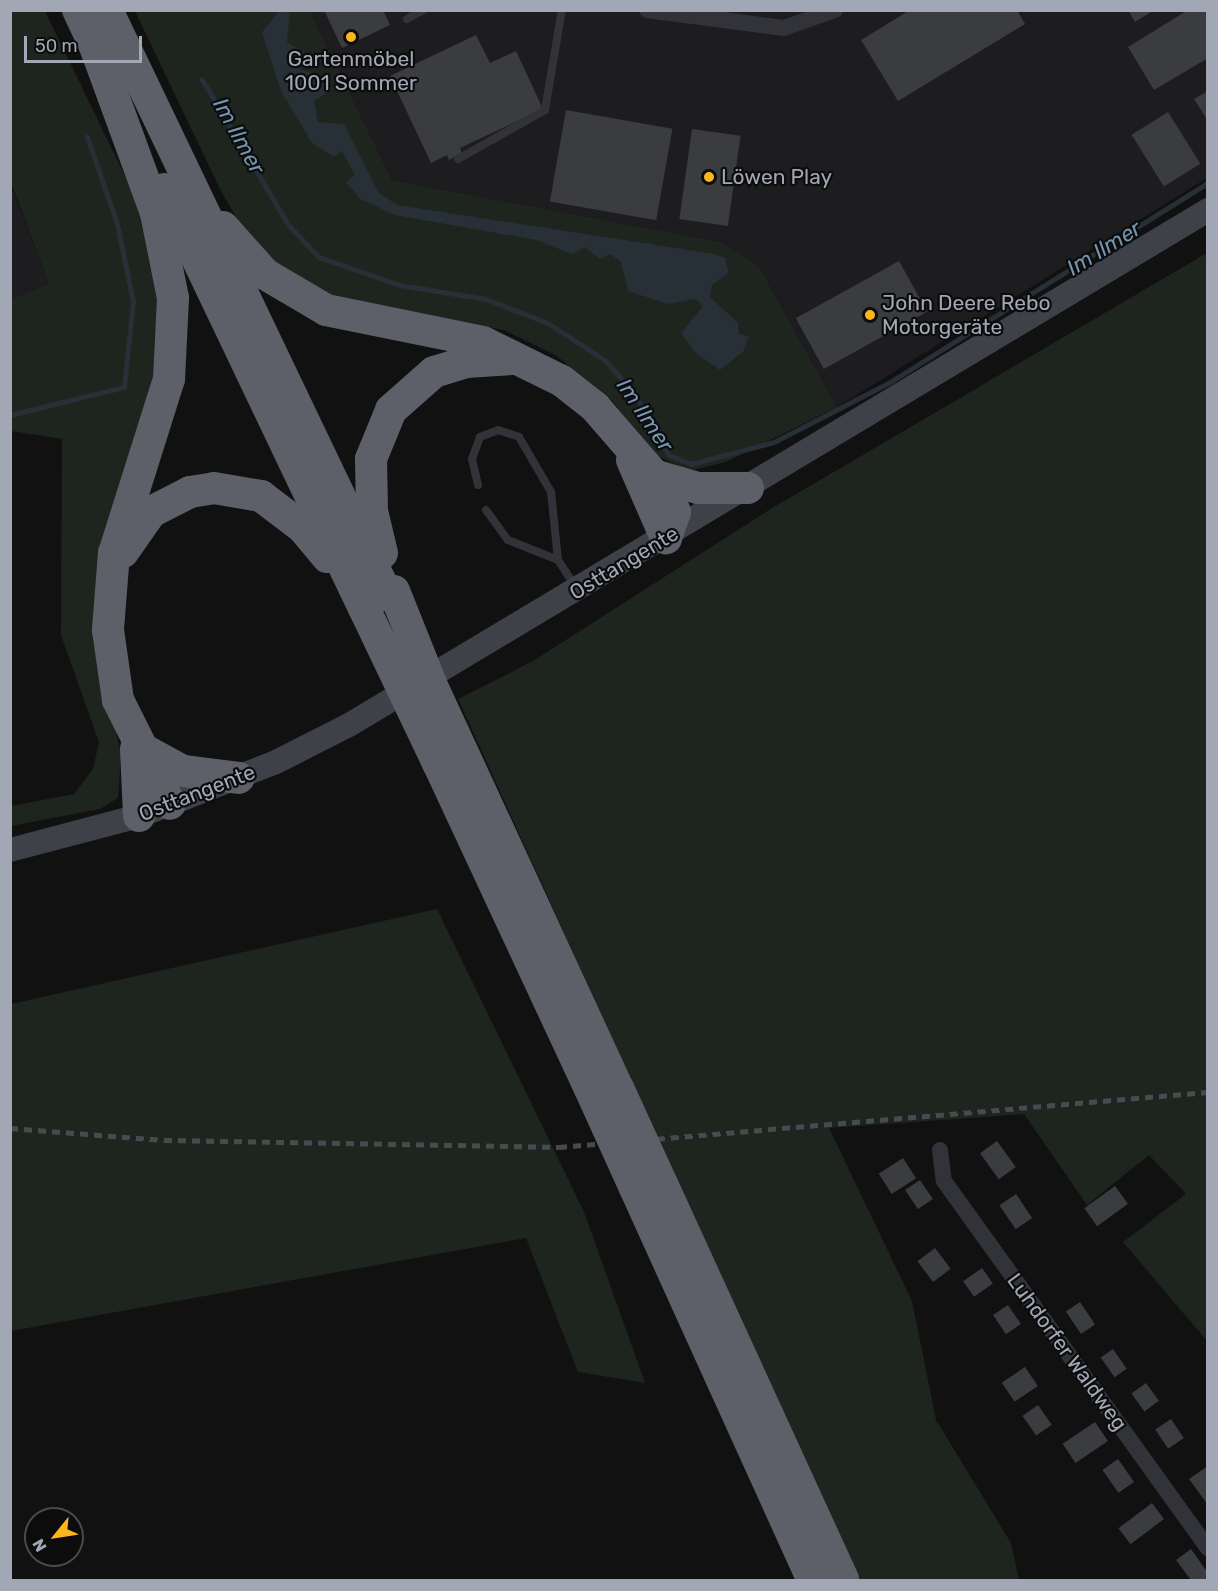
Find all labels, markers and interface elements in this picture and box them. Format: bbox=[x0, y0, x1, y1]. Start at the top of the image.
scale bar bbox=[27, 24, 146, 62]
marker: Gartenmöbel 1001 Sommer bbox=[344, 30, 358, 44]
text: 50 m bbox=[35, 35, 78, 57]
place label: Gartenmöbel 1001 Sommer bbox=[285, 46, 417, 96]
water label: Im Ilmer bbox=[207, 93, 271, 179]
place label: Löwen Play bbox=[721, 164, 832, 190]
marker: Löwen Play bbox=[702, 170, 716, 184]
water label: Im Ilmer bbox=[1062, 215, 1146, 281]
place label: John Deere Rebo Motorgeräte bbox=[882, 290, 1051, 340]
marker: John Deere Rebo Motorgeräte bbox=[863, 308, 877, 322]
water label: Im Ilmer bbox=[611, 373, 679, 457]
street label: Osttangente bbox=[565, 521, 683, 605]
street label: Osttangente bbox=[135, 759, 259, 827]
street label: Luhdorfer Waldweg bbox=[1001, 1268, 1133, 1436]
north arrow bbox=[24, 1507, 84, 1567]
text: N bbox=[29, 1536, 51, 1555]

